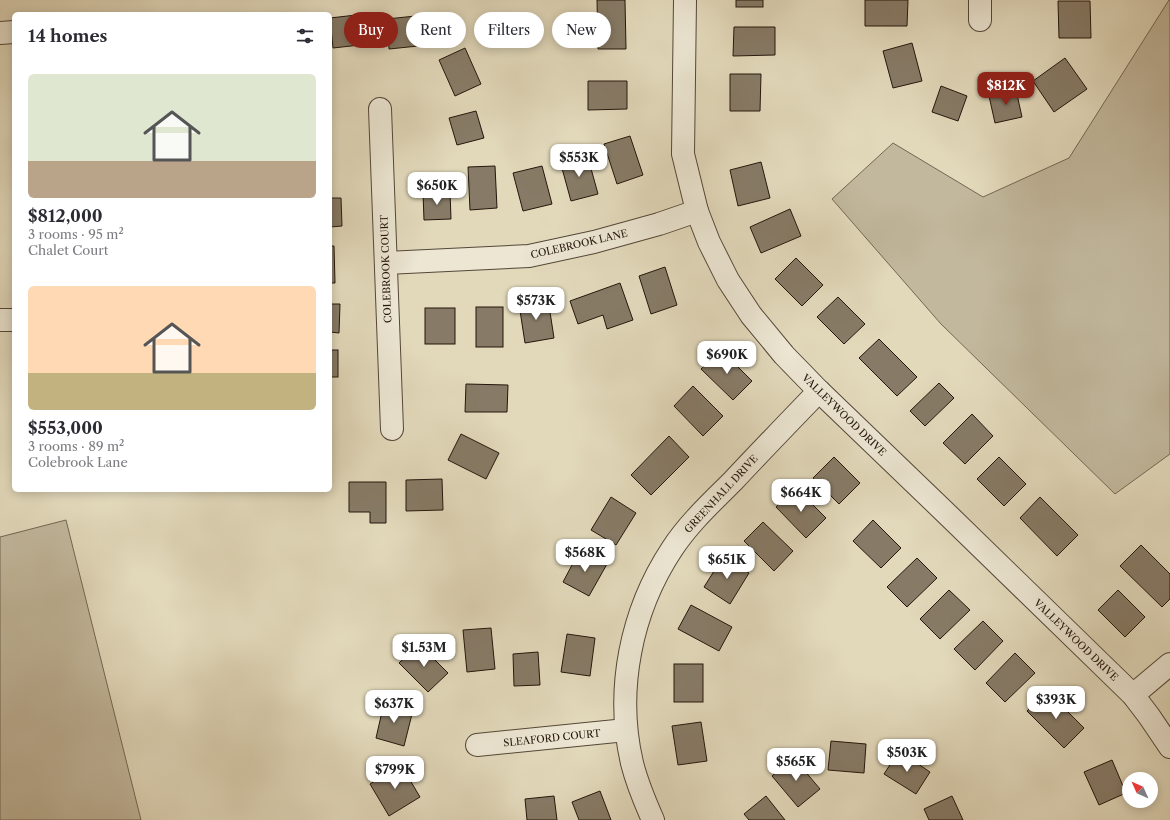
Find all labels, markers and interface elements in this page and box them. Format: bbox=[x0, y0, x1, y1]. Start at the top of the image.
chip: Buy bbox=[344, 12, 398, 48]
chip: Rent bbox=[406, 12, 466, 48]
chip: Filters bbox=[474, 12, 544, 48]
chip: New bbox=[552, 12, 611, 48]
icon: filters bbox=[294, 25, 316, 47]
text: 14 homes bbox=[28, 26, 107, 46]
pin: $812K bbox=[978, 72, 1034, 106]
text: $812K bbox=[986, 77, 1026, 93]
icon: home bbox=[136, 100, 208, 172]
pin: $553K bbox=[551, 144, 607, 178]
text: $553K bbox=[559, 149, 599, 165]
pin: $650K bbox=[409, 172, 465, 206]
text: $650K bbox=[417, 177, 457, 193]
text: $812,000 bbox=[28, 206, 103, 226]
street label: COLEBROOK COURT bbox=[378, 214, 394, 323]
text: 3 rooms · 95 m² bbox=[28, 226, 124, 242]
street label: COLEBROOK LANE bbox=[529, 226, 629, 262]
text: Chalet Court bbox=[28, 242, 108, 258]
pin: $573K bbox=[508, 287, 564, 321]
text: $573K bbox=[517, 292, 555, 308]
icon: home bbox=[136, 312, 208, 384]
pin: $690K bbox=[699, 341, 755, 375]
text: $690K bbox=[706, 346, 748, 362]
street label: VALLEYWOOD DRIVE bbox=[798, 371, 889, 459]
text: $553,000 bbox=[28, 418, 103, 438]
text: 3 rooms · 89 m² bbox=[28, 438, 124, 454]
street label: GREENHALL DRIVE bbox=[681, 452, 761, 536]
text: Colebrook Lane bbox=[28, 454, 128, 470]
pin: $664K bbox=[773, 479, 829, 513]
text: $664K bbox=[781, 484, 821, 500]
pin: $568K bbox=[557, 539, 613, 573]
text: $568K bbox=[565, 544, 605, 560]
pin: $651K bbox=[699, 546, 755, 580]
text: $651K bbox=[708, 551, 746, 567]
street label: VALLEYWOOD DRIVE bbox=[1030, 596, 1121, 684]
pin: $1.53M bbox=[391, 634, 457, 668]
text: $1.53M bbox=[401, 639, 447, 655]
pin: $393K bbox=[1028, 686, 1084, 720]
pin: $637K bbox=[366, 690, 422, 724]
text: $393K bbox=[1036, 691, 1076, 707]
text: $637K bbox=[374, 695, 414, 711]
street label: SLEAFORD COURT bbox=[503, 726, 602, 750]
pin: $503K bbox=[879, 739, 935, 773]
text: $503K bbox=[887, 744, 927, 760]
pin: $565K bbox=[768, 748, 824, 782]
text: $565K bbox=[776, 753, 816, 769]
pin: $799K bbox=[367, 756, 423, 790]
text: $799K bbox=[375, 761, 415, 777]
north arrow bbox=[1122, 772, 1158, 808]
map controls bbox=[1122, 772, 1158, 808]

